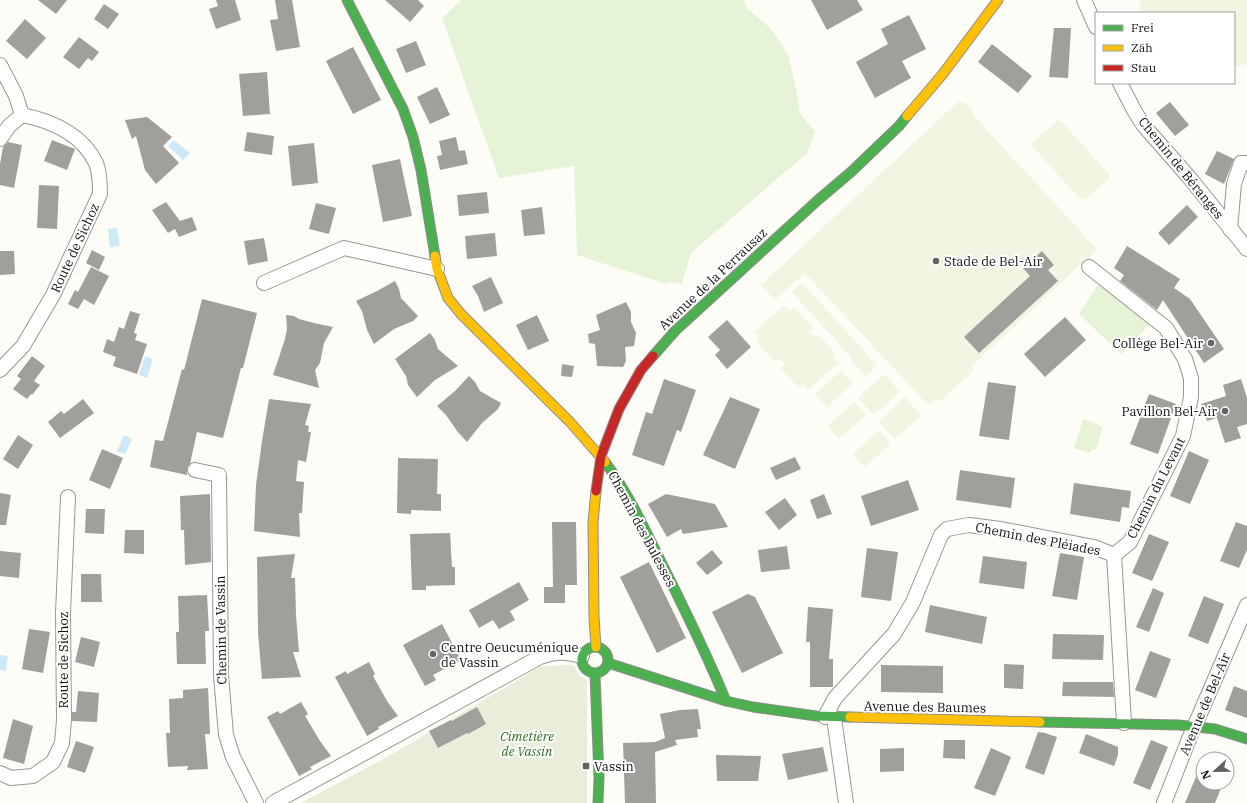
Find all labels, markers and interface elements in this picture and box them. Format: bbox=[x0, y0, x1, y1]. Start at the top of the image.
legend bbox=[1095, 12, 1235, 84]
text: Frei bbox=[1131, 20, 1154, 35]
text: Zäh bbox=[1131, 40, 1153, 55]
text: Stau bbox=[1131, 60, 1157, 75]
street label: Chemin de Béranges bbox=[1135, 114, 1227, 222]
street label: Route de Sichoz bbox=[47, 201, 103, 295]
street label: Avenue de la Perrausaz bbox=[655, 224, 771, 334]
place label: Stade de Bel-Air bbox=[944, 253, 1042, 270]
marker: Stade de Bel-Air bbox=[931, 256, 941, 266]
place label: Collège Bel-Air bbox=[1112, 335, 1203, 352]
marker: Collège Bel-Air bbox=[1206, 338, 1216, 348]
place label: Pavillon Bel-Air bbox=[1122, 403, 1217, 420]
marker: Pavillon Bel-Air bbox=[1220, 406, 1230, 416]
street label: Chemin du Levant bbox=[1123, 434, 1189, 542]
street label: Chemin des Bulesses bbox=[604, 468, 680, 590]
street label: Chemin des Pléiades bbox=[974, 519, 1102, 559]
street label: Chemin de Vassin bbox=[212, 575, 230, 685]
street label: Route de Sichoz bbox=[55, 612, 72, 708]
place label: Centre Oeucuménique de Vassin bbox=[441, 639, 579, 671]
marker: Centre Oeucuménique de Vassin bbox=[428, 649, 438, 659]
street label: Avenue de Bel-Air bbox=[1176, 650, 1234, 758]
street label: Avenue des Baumes bbox=[864, 697, 986, 717]
park label: Cimetière de Vassin bbox=[500, 728, 554, 760]
north arrow bbox=[1195, 751, 1235, 791]
place label: Vassin bbox=[594, 758, 634, 775]
marker: Vassin bbox=[581, 761, 591, 771]
text: N bbox=[1197, 768, 1214, 781]

